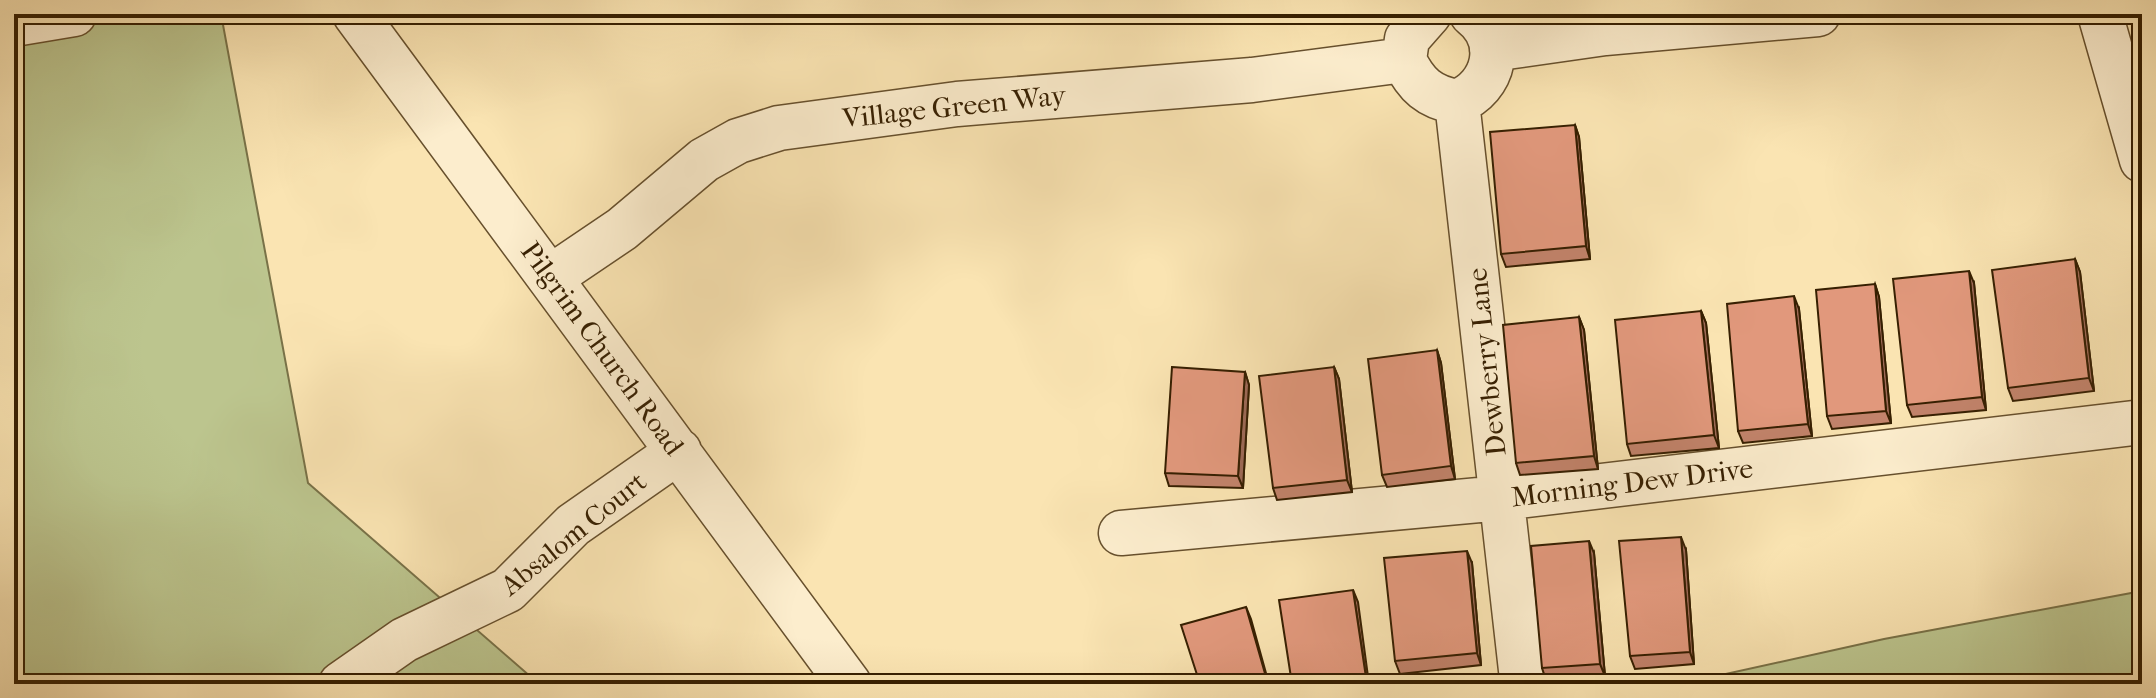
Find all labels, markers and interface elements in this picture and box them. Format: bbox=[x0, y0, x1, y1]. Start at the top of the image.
street label: Village Green Way bbox=[840, 78, 1068, 135]
street label: Pilgrim Church Road bbox=[514, 235, 691, 462]
street label: Dewberry Lane bbox=[1460, 266, 1513, 458]
street label: Morning Dew Drive bbox=[1509, 451, 1755, 514]
street label: Absalom Court bbox=[493, 465, 653, 603]

